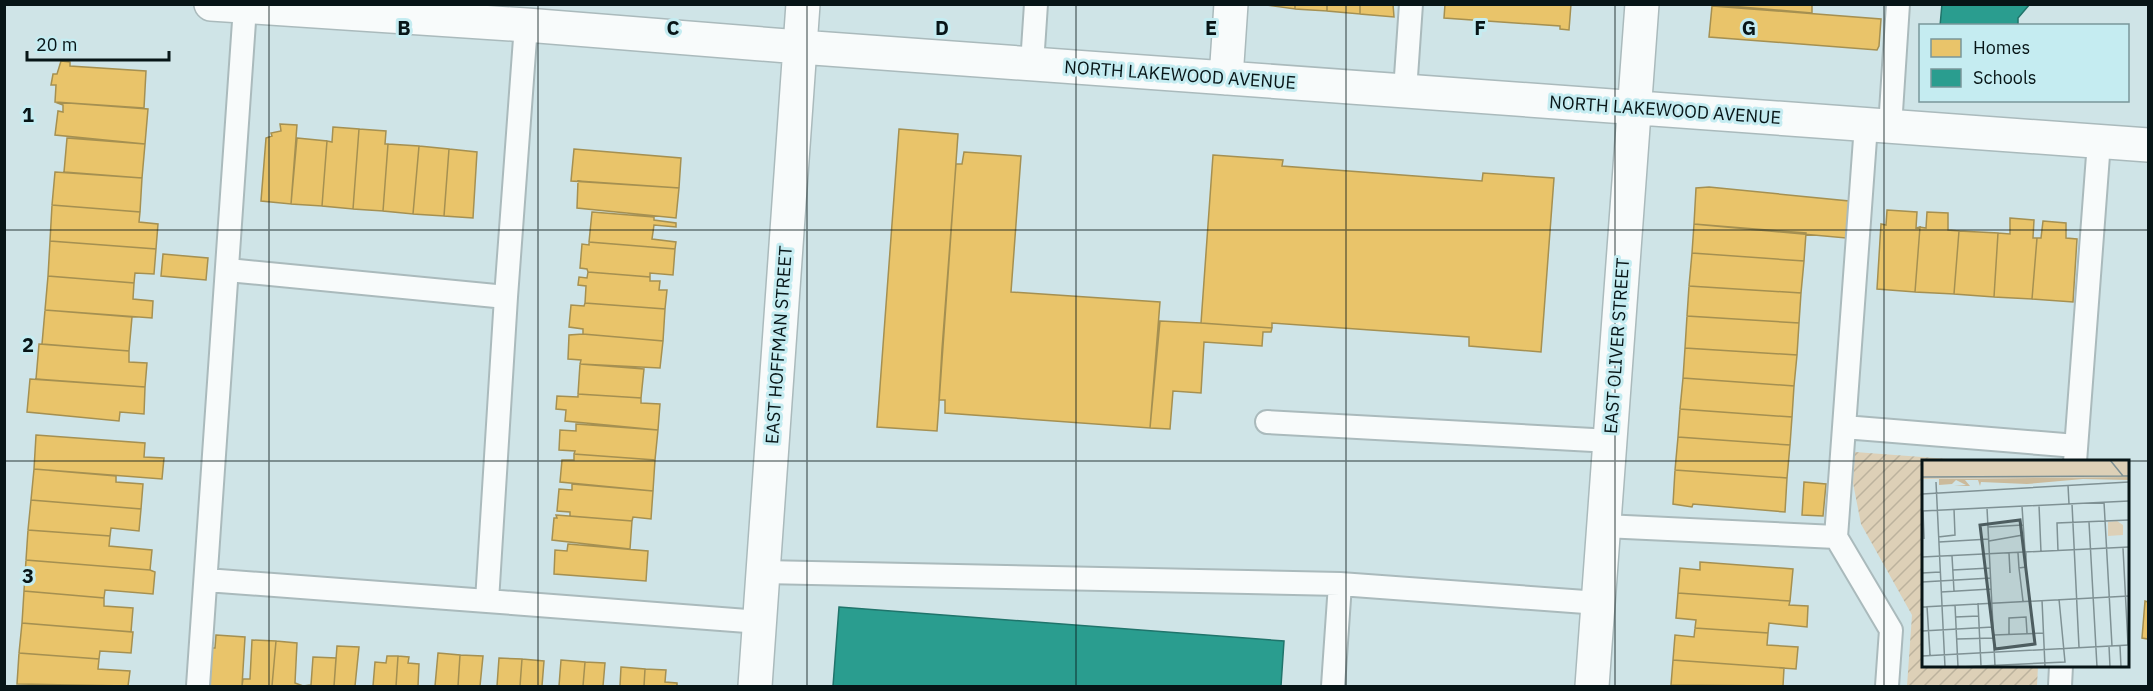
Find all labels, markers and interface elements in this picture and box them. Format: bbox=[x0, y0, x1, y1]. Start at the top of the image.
text: B bbox=[397, 14, 411, 41]
text: C bbox=[666, 14, 680, 41]
text: D bbox=[935, 14, 949, 41]
text: E bbox=[1205, 14, 1217, 41]
text: F bbox=[1474, 14, 1486, 41]
text: G bbox=[1742, 14, 1756, 41]
scale bar bbox=[27, 24, 170, 62]
legend bbox=[1919, 24, 2129, 102]
text: 20 m bbox=[36, 33, 78, 56]
text: Homes bbox=[1973, 36, 2030, 59]
street label: NORTH LAKEWOOD AVENUE bbox=[1063, 55, 1297, 94]
text: Schools bbox=[1973, 66, 2037, 89]
street label: NORTH LAKEWOOD AVENUE bbox=[1548, 90, 1782, 129]
text: 1 bbox=[22, 101, 34, 128]
street label: EAST HOFFMAN STREET bbox=[760, 245, 797, 445]
street label: EAST OLIVER STREET bbox=[1599, 257, 1634, 435]
text: 2 bbox=[22, 331, 34, 358]
inset map bbox=[1922, 460, 2129, 667]
text: 3 bbox=[22, 562, 34, 589]

